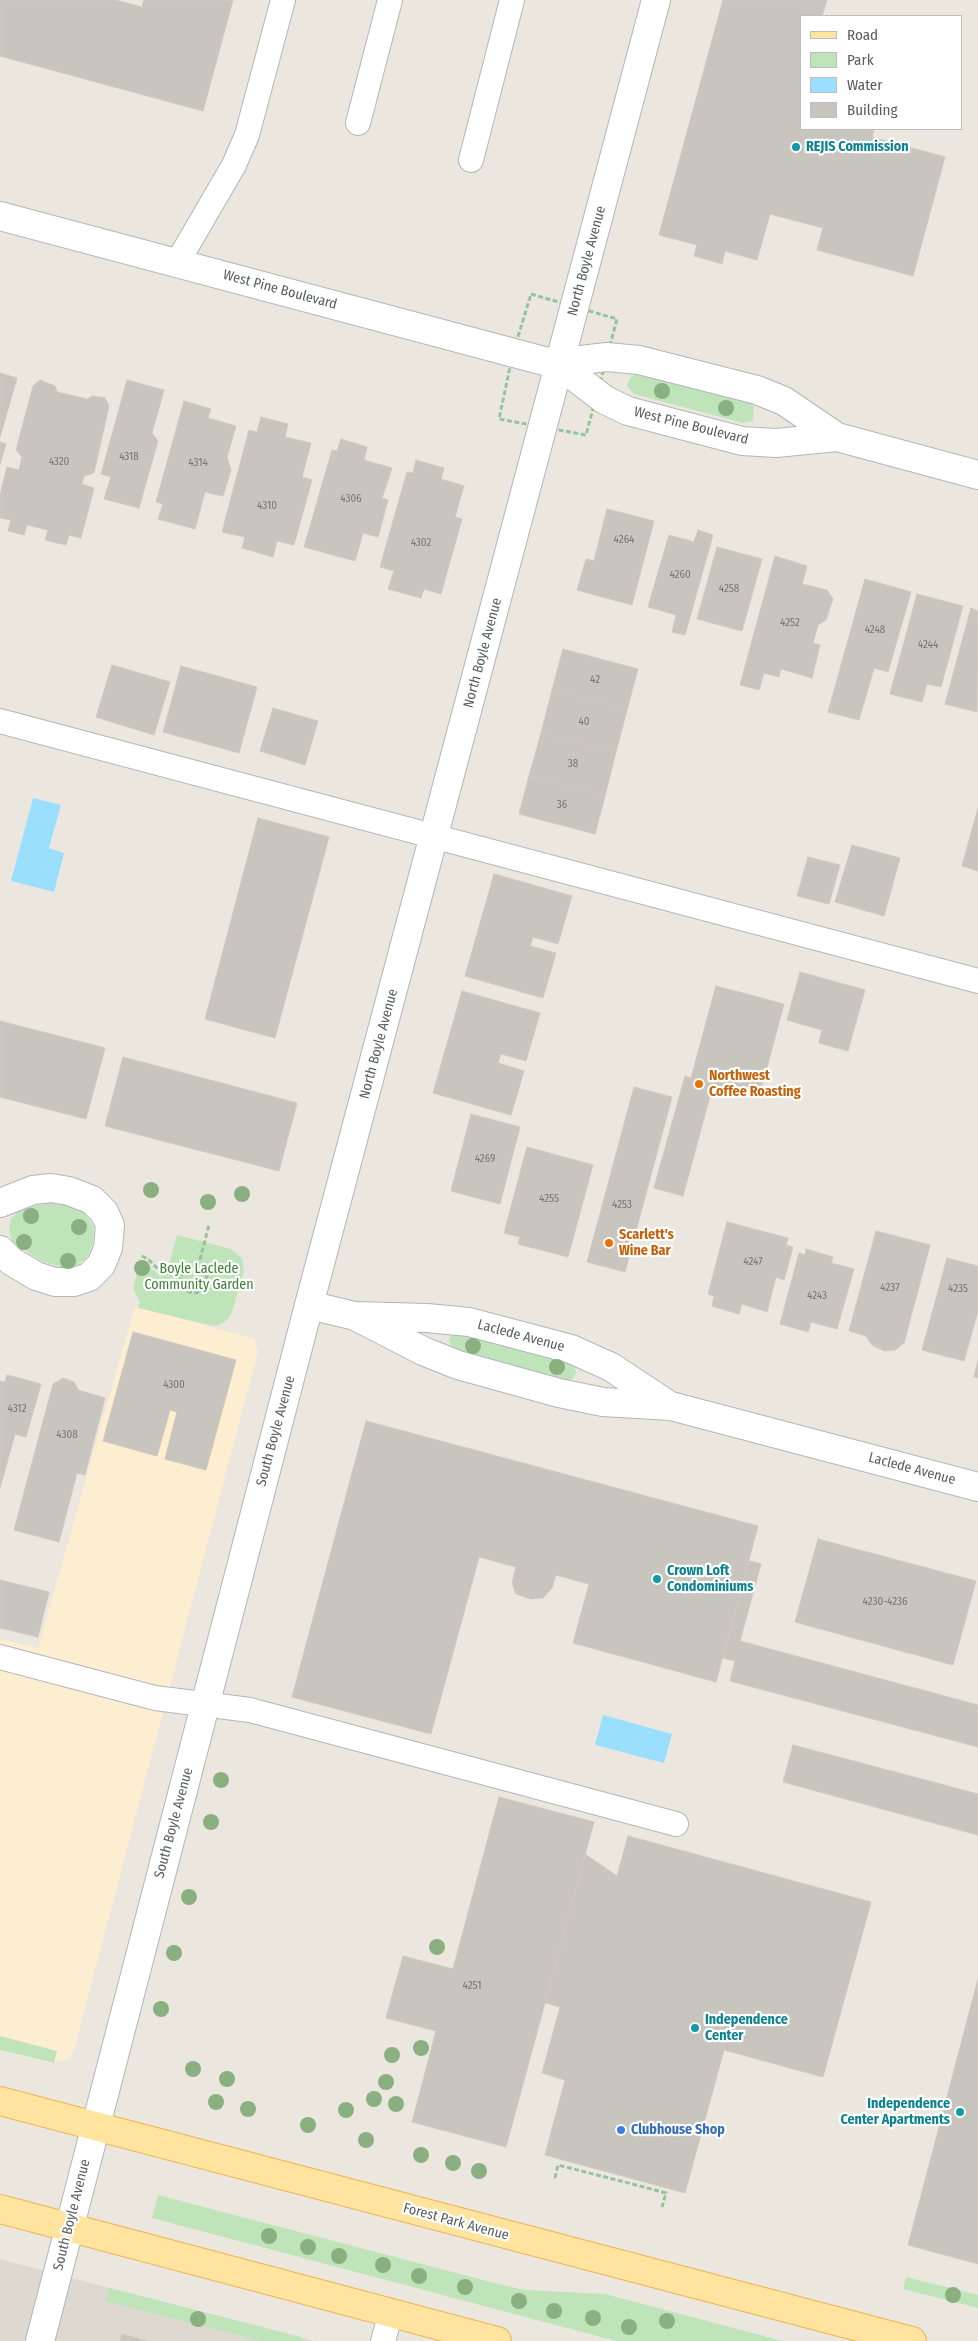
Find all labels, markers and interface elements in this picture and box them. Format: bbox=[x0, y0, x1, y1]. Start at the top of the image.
legend bbox=[800, 15, 963, 130]
text: Road bbox=[847, 26, 878, 44]
text: Park bbox=[847, 51, 874, 69]
text: Water bbox=[847, 76, 882, 94]
text: Building bbox=[847, 101, 898, 119]
place label: REJIS Commission bbox=[806, 139, 908, 155]
marker: REJIS Commission bbox=[790, 141, 802, 153]
street label: North Boyle Avenue bbox=[564, 204, 610, 318]
street label: West Pine Boulevard bbox=[221, 267, 339, 313]
street label: West Pine Boulevard bbox=[632, 404, 750, 448]
house number: 4318 bbox=[119, 450, 139, 464]
house number: 4320 bbox=[49, 455, 69, 469]
house number: 4314 bbox=[188, 456, 208, 470]
house number: 4306 bbox=[340, 492, 362, 506]
house number: 4310 bbox=[257, 499, 277, 513]
house number: 4264 bbox=[614, 533, 634, 547]
house number: 4302 bbox=[411, 536, 431, 550]
house number: 4260 bbox=[669, 568, 691, 582]
house number: 4258 bbox=[719, 582, 739, 596]
street label: North Boyle Avenue bbox=[460, 596, 506, 710]
house number: 4252 bbox=[780, 616, 800, 630]
house number: 4248 bbox=[865, 623, 885, 637]
house number: 4244 bbox=[918, 638, 938, 652]
house number: 42 bbox=[590, 673, 600, 687]
house number: 40 bbox=[578, 715, 590, 729]
house number: 38 bbox=[568, 757, 578, 771]
house number: 36 bbox=[557, 798, 567, 812]
street label: North Boyle Avenue bbox=[356, 987, 402, 1101]
place label: Northwest Coffee Roasting bbox=[709, 1068, 801, 1100]
marker: Northwest Coffee Roasting bbox=[693, 1078, 705, 1090]
house number: 4269 bbox=[475, 1152, 495, 1166]
house number: 4255 bbox=[539, 1192, 559, 1206]
house number: 4253 bbox=[612, 1198, 632, 1212]
place label: Scarlett's Wine Bar bbox=[619, 1227, 674, 1260]
marker: Scarlett's Wine Bar bbox=[603, 1237, 615, 1249]
house number: 4247 bbox=[743, 1255, 763, 1269]
park label: Boyle Laclede Community Garden bbox=[144, 1261, 254, 1294]
house number: 4237 bbox=[880, 1281, 900, 1295]
house number: 4235 bbox=[948, 1282, 968, 1296]
house number: 4243 bbox=[807, 1289, 827, 1303]
street label: Laclede Avenue bbox=[476, 1316, 566, 1356]
street label: South Boyle Avenue bbox=[253, 1374, 299, 1488]
house number: 4300 bbox=[163, 1378, 185, 1392]
house number: 4312 bbox=[7, 1402, 27, 1416]
house number: 4308 bbox=[56, 1428, 78, 1442]
street label: Laclede Avenue bbox=[867, 1449, 957, 1489]
place label: Crown Loft Condominiums bbox=[667, 1563, 753, 1595]
marker: Crown Loft Condominiums bbox=[651, 1573, 663, 1585]
house number: 4230-4236 bbox=[862, 1595, 908, 1609]
street label: South Boyle Avenue bbox=[151, 1766, 197, 1880]
house number: 4251 bbox=[463, 1979, 481, 1993]
place label: Independence Center bbox=[705, 2012, 788, 2044]
marker: Independence Center bbox=[689, 2022, 701, 2034]
place label: Independence Center Apartments bbox=[840, 2096, 950, 2128]
marker: Independence Center Apartments bbox=[954, 2106, 966, 2118]
place label: Clubhouse Shop bbox=[631, 2122, 725, 2138]
marker: Clubhouse Shop bbox=[615, 2124, 627, 2136]
street label: South Boyle Avenue bbox=[50, 2158, 94, 2272]
street label: Forest Park Avenue bbox=[401, 2200, 511, 2244]

